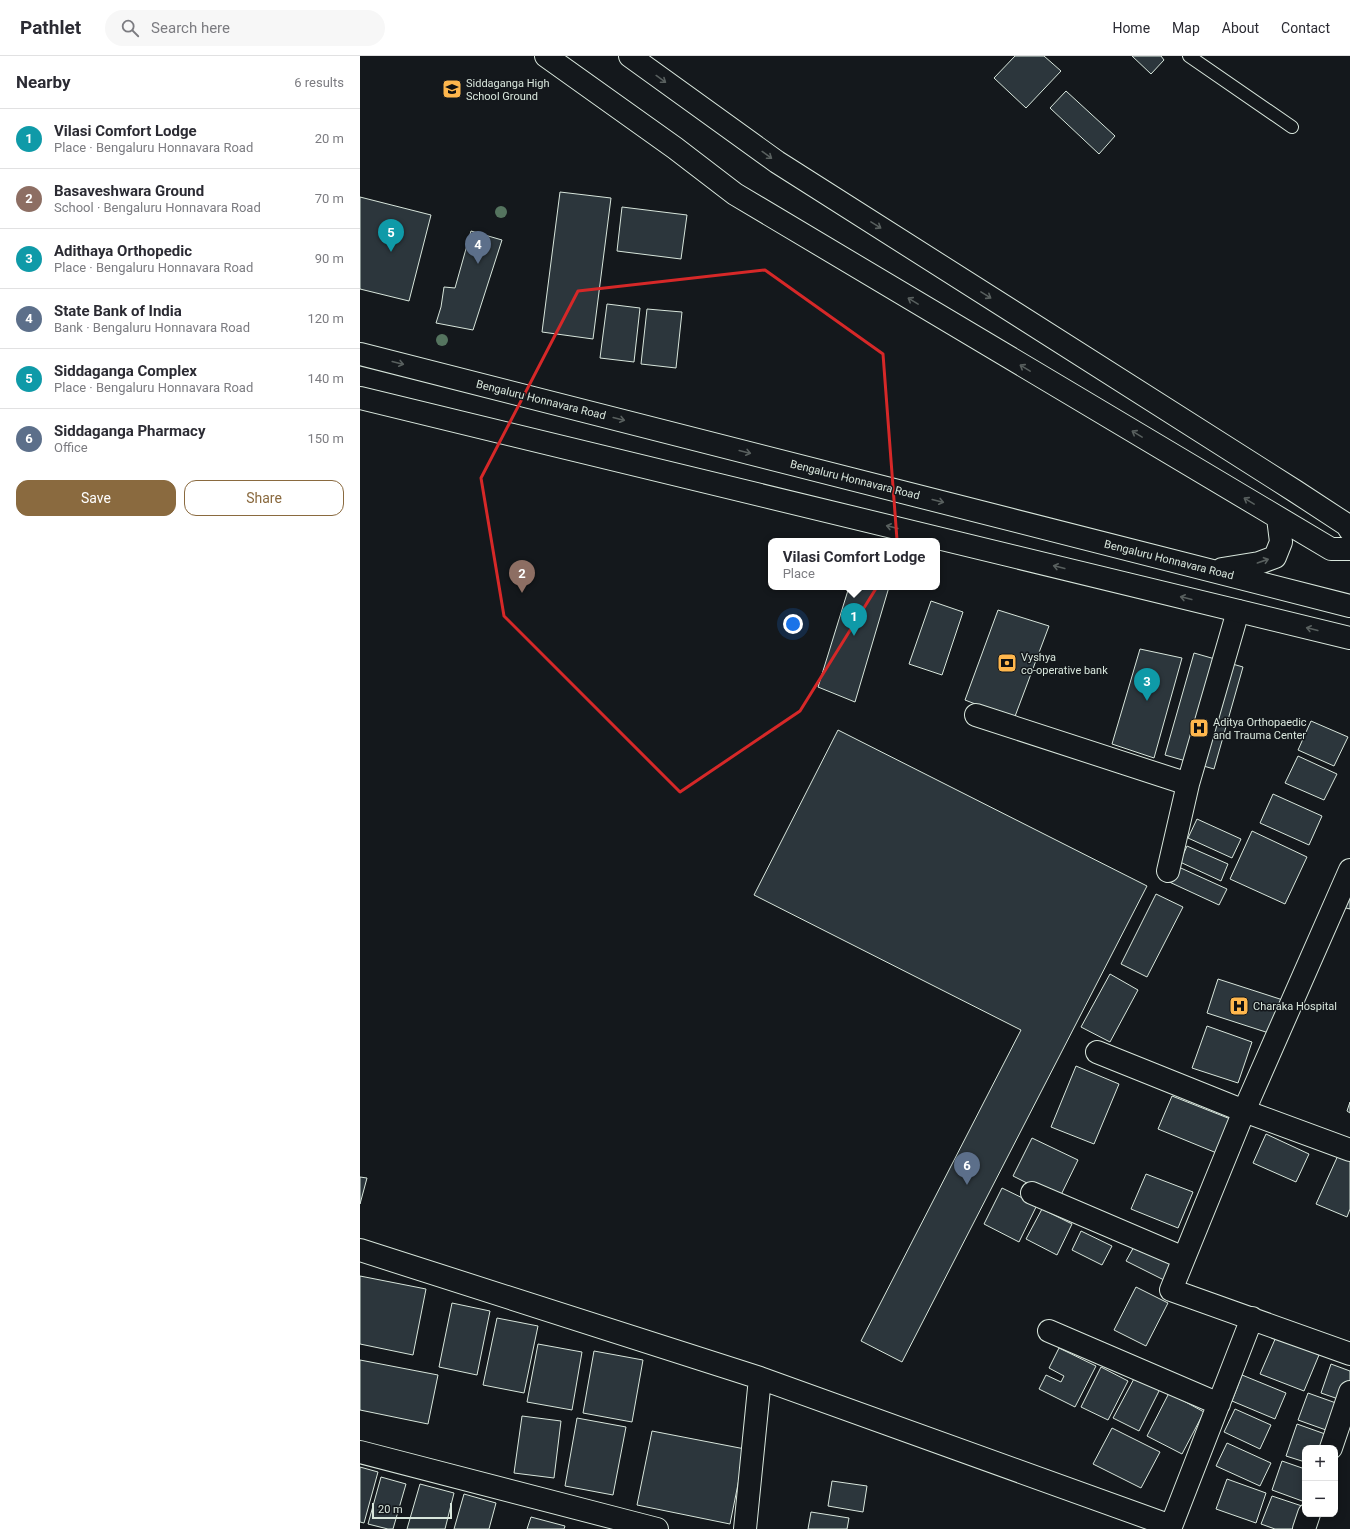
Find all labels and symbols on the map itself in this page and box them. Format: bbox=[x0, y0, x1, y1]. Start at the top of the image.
one-way arrow bbox=[656, 75, 667, 83]
place label: Siddaganga High School Ground bbox=[466, 77, 549, 103]
school or university icon: Siddaganga High School Ground bbox=[441, 78, 463, 100]
one-way arrow bbox=[761, 151, 772, 159]
pin: 5 bbox=[378, 219, 404, 252]
one-way arrow bbox=[870, 221, 881, 229]
pin: 4 bbox=[465, 231, 491, 264]
one-way arrow bbox=[980, 291, 991, 299]
one-way arrow bbox=[907, 297, 919, 305]
one-way arrow bbox=[391, 360, 404, 367]
one-way arrow bbox=[1019, 363, 1031, 371]
street label: Bengaluru Honnavara Road bbox=[475, 378, 607, 422]
one-way arrow bbox=[612, 416, 625, 424]
one-way arrow bbox=[1131, 430, 1143, 438]
one-way arrow bbox=[738, 448, 751, 456]
street label: Bengaluru Honnavara Road bbox=[789, 458, 921, 502]
one-way arrow bbox=[1243, 496, 1255, 504]
one-way arrow bbox=[932, 498, 945, 505]
one-way arrow bbox=[886, 522, 899, 530]
street label: Bengaluru Honnavara Road bbox=[1103, 538, 1235, 582]
one-way arrow bbox=[1256, 557, 1268, 565]
pin: 2 bbox=[509, 560, 535, 593]
one-way arrow bbox=[1053, 563, 1066, 571]
one-way arrow bbox=[1180, 593, 1193, 601]
pin: 1 bbox=[841, 603, 867, 636]
your location bbox=[783, 614, 803, 634]
one-way arrow bbox=[1306, 624, 1319, 632]
place label: Vyshya co-operative bank bbox=[1021, 651, 1108, 677]
bank icon: Vyshya co-operative bank bbox=[996, 652, 1018, 674]
pin: 3 bbox=[1134, 668, 1160, 701]
place label: Aditya Orthopaedic and Trauma Center bbox=[1213, 716, 1307, 742]
hospital icon: Aditya Orthopaedic and Trauma Center bbox=[1188, 717, 1210, 739]
hospital icon: Charaka Hospital bbox=[1228, 995, 1250, 1017]
place label: Charaka Hospital bbox=[1253, 1000, 1337, 1013]
pin: 6 bbox=[954, 1152, 980, 1185]
scale bar bbox=[372, 1501, 452, 1520]

